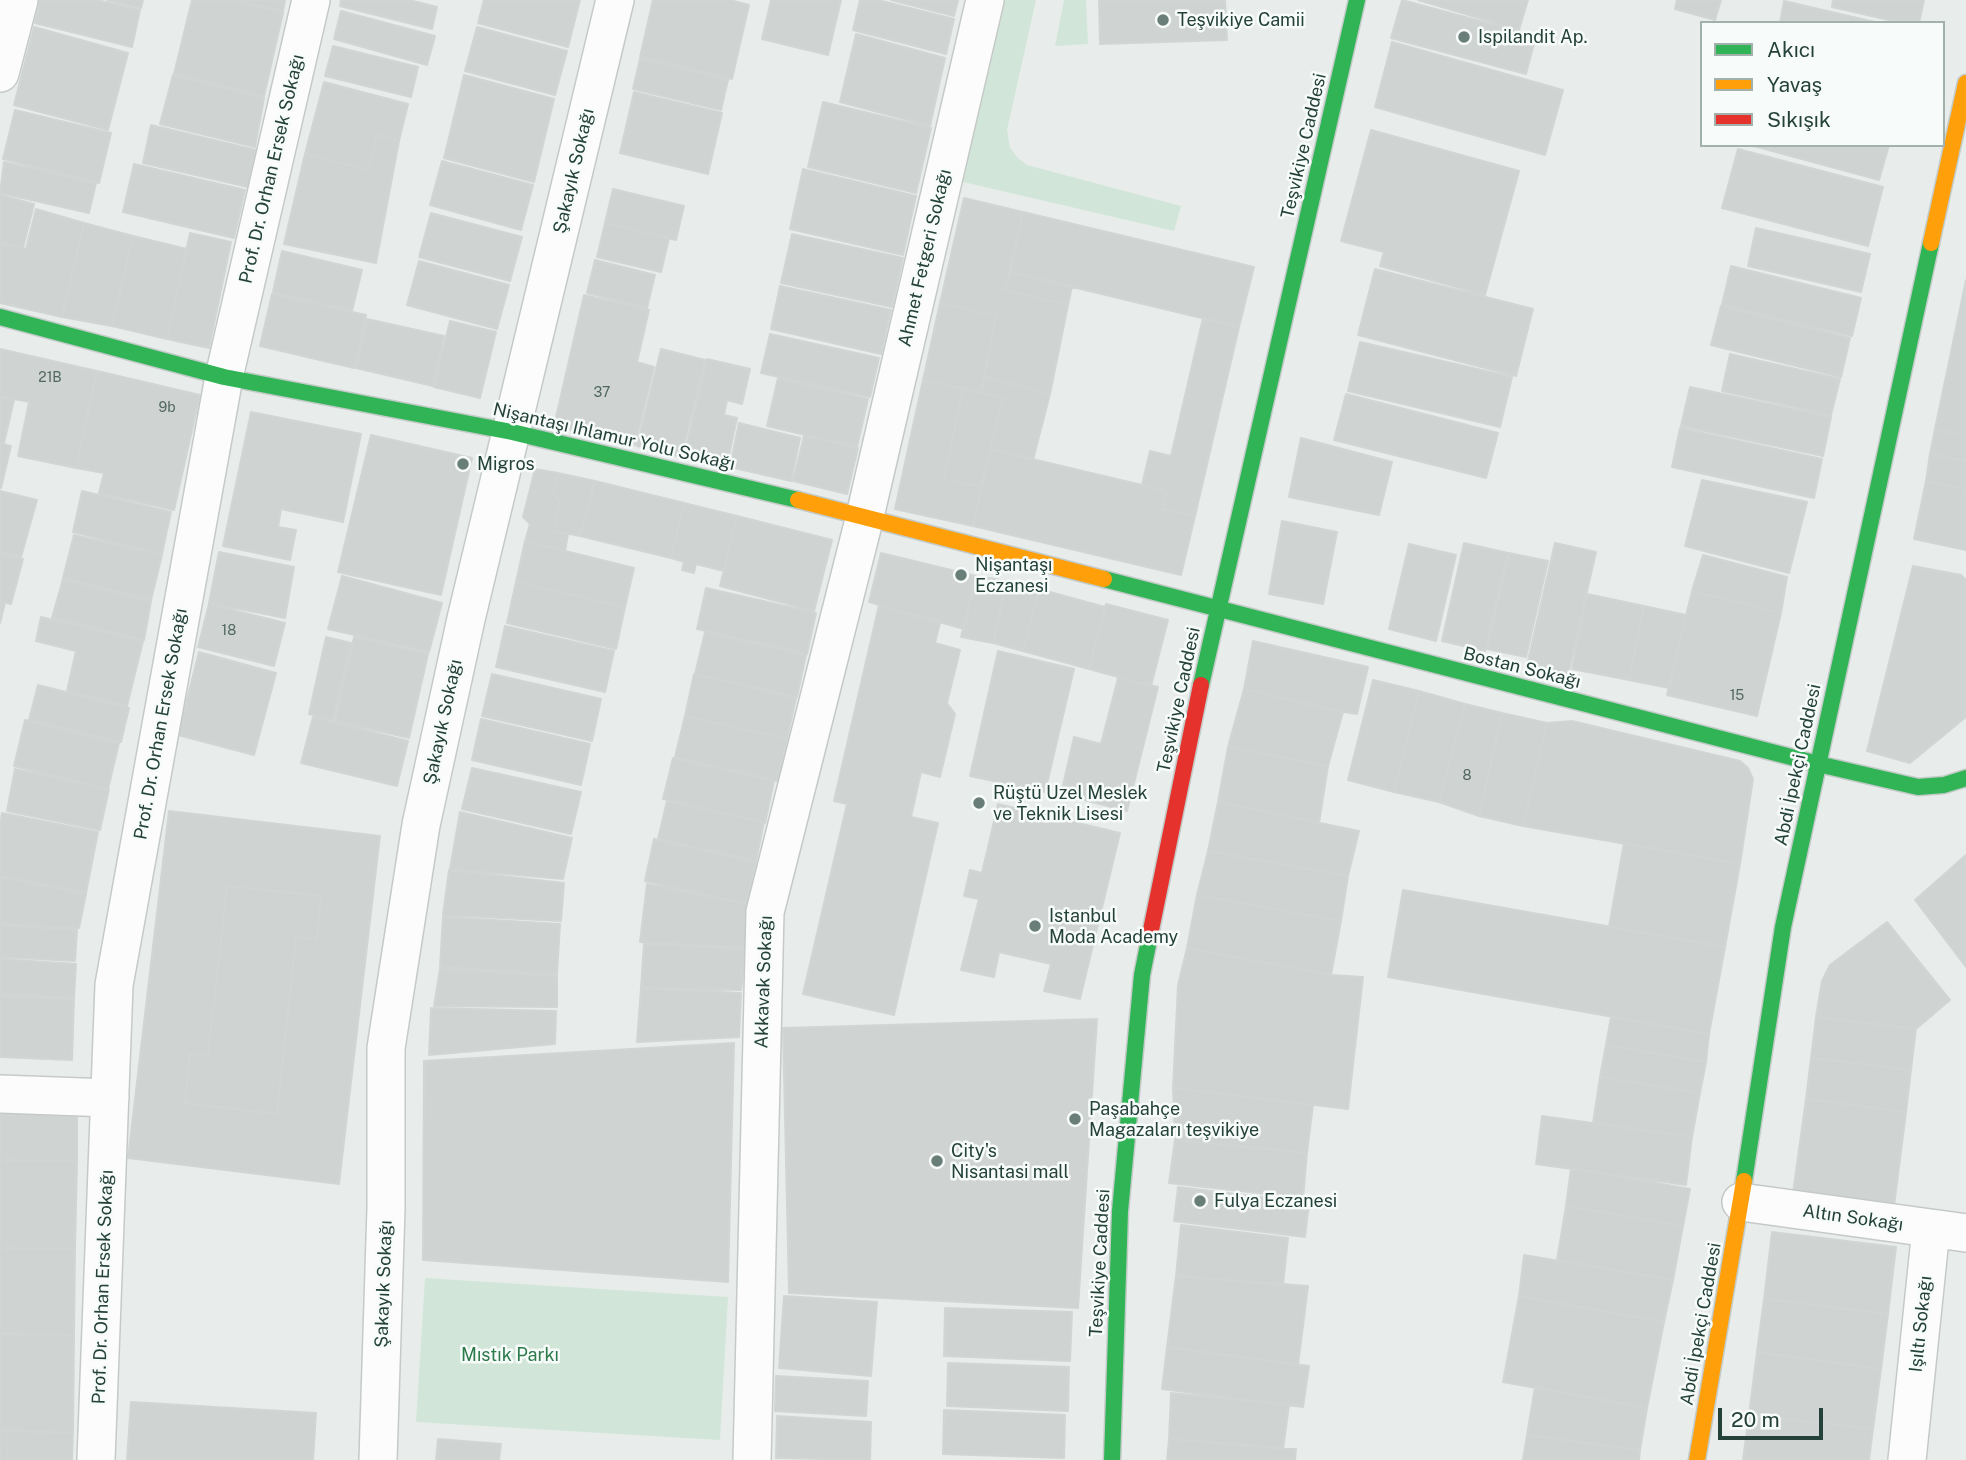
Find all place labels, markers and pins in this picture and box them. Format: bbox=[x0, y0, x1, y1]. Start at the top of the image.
place label: Teşvikiye Camii bbox=[1177, 9, 1305, 31]
marker: Teşvikiye Camii bbox=[1155, 12, 1171, 28]
place label: Ispilandit Ap. bbox=[1478, 26, 1587, 48]
marker: Ispilandit Ap. bbox=[1456, 29, 1472, 45]
place label: Migros bbox=[477, 453, 535, 475]
marker: Migros bbox=[455, 456, 471, 472]
place label: Nişantaşı Eczanesi bbox=[975, 554, 1052, 596]
marker: Nişantaşı Eczanesi bbox=[953, 567, 969, 583]
place label: Rüştü Uzel Meslek ve Teknik Lisesi bbox=[993, 782, 1148, 824]
marker: Rüştü Uzel Meslek ve Teknik Lisesi bbox=[971, 795, 987, 811]
place label: Istanbul Moda Academy bbox=[1049, 905, 1178, 948]
marker: Istanbul Moda Academy bbox=[1027, 918, 1043, 934]
place label: Paşabahçe Magazaları teşvikiye bbox=[1089, 1098, 1259, 1140]
marker: Paşabahçe Magazaları teşvikiye bbox=[1067, 1111, 1083, 1127]
place label: City's Nisantasi mall bbox=[951, 1140, 1069, 1182]
marker: City's Nisantasi mall bbox=[929, 1153, 945, 1169]
place label: Fulya Eczanesi bbox=[1214, 1190, 1337, 1212]
marker: Fulya Eczanesi bbox=[1192, 1193, 1208, 1209]

